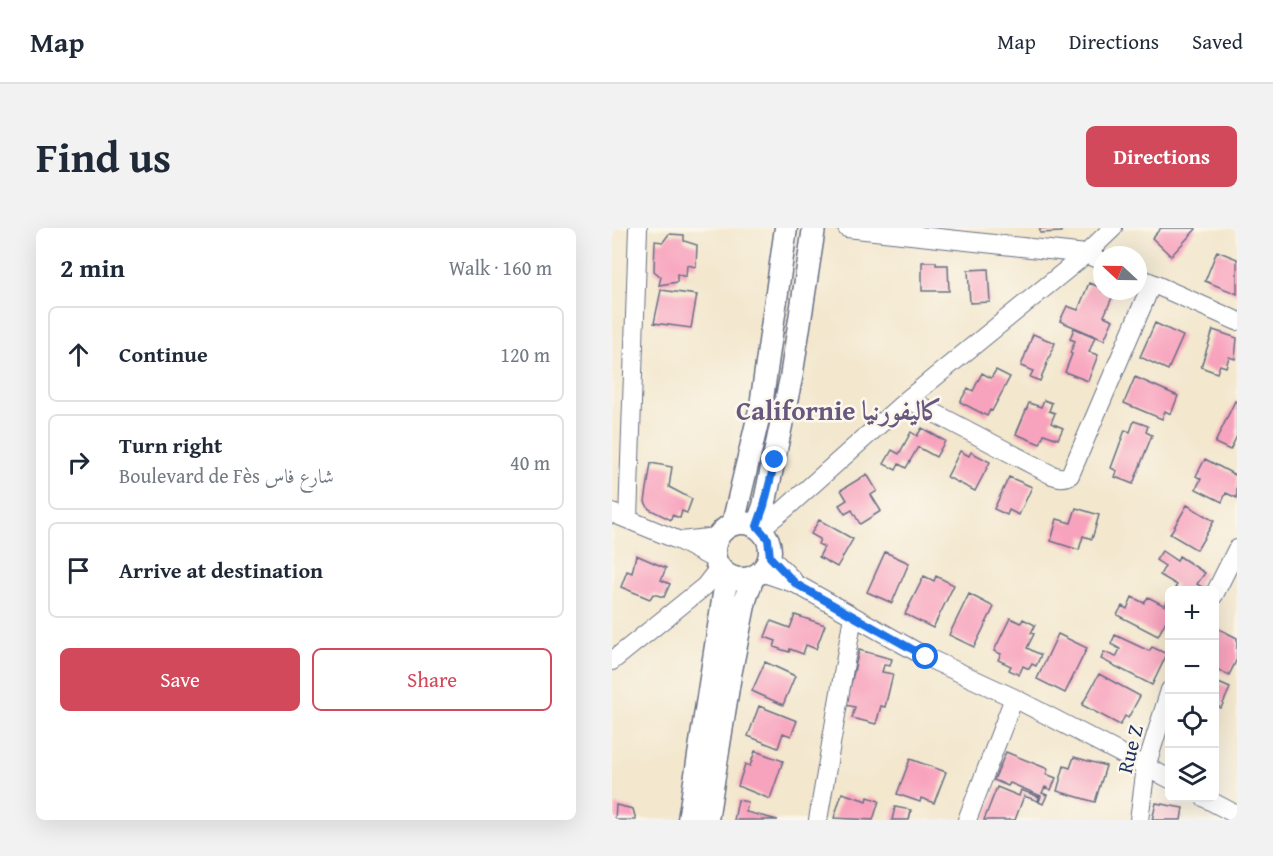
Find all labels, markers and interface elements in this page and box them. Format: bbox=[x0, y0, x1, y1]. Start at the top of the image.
text: Map bbox=[30, 21, 84, 62]
text: Map bbox=[997, 26, 1036, 57]
text: Directions bbox=[1069, 26, 1159, 57]
text: Saved bbox=[1192, 26, 1243, 57]
text: Find us bbox=[36, 126, 171, 187]
button: Directions bbox=[1086, 126, 1237, 187]
north arrow bbox=[1093, 246, 1147, 300]
text: 2 min bbox=[60, 248, 125, 287]
text: Walk · 160 m bbox=[449, 253, 552, 282]
icon: ahead bbox=[62, 338, 95, 371]
text: Continue bbox=[119, 338, 208, 370]
text: 120 m bbox=[500, 340, 550, 369]
district label: Californie كاليفورنيا bbox=[736, 390, 942, 430]
text: Turn right bbox=[119, 429, 222, 461]
icon: right bbox=[62, 446, 95, 479]
route end bbox=[761, 446, 787, 472]
text: 40 m bbox=[510, 448, 550, 477]
text: Boulevard de Fès شارع فاس bbox=[119, 461, 334, 490]
icon: arrive bbox=[62, 554, 95, 587]
text: Arrive at destination bbox=[119, 554, 323, 586]
map controls bbox=[1165, 586, 1219, 802]
button: + bbox=[1165, 586, 1219, 640]
button: − bbox=[1165, 640, 1219, 694]
route start bbox=[912, 643, 938, 669]
button: Save bbox=[60, 648, 300, 711]
button: Share bbox=[312, 648, 552, 711]
button: locate bbox=[1165, 694, 1219, 748]
street label: Rue Z bbox=[1109, 721, 1151, 777]
button: layers bbox=[1165, 748, 1219, 802]

